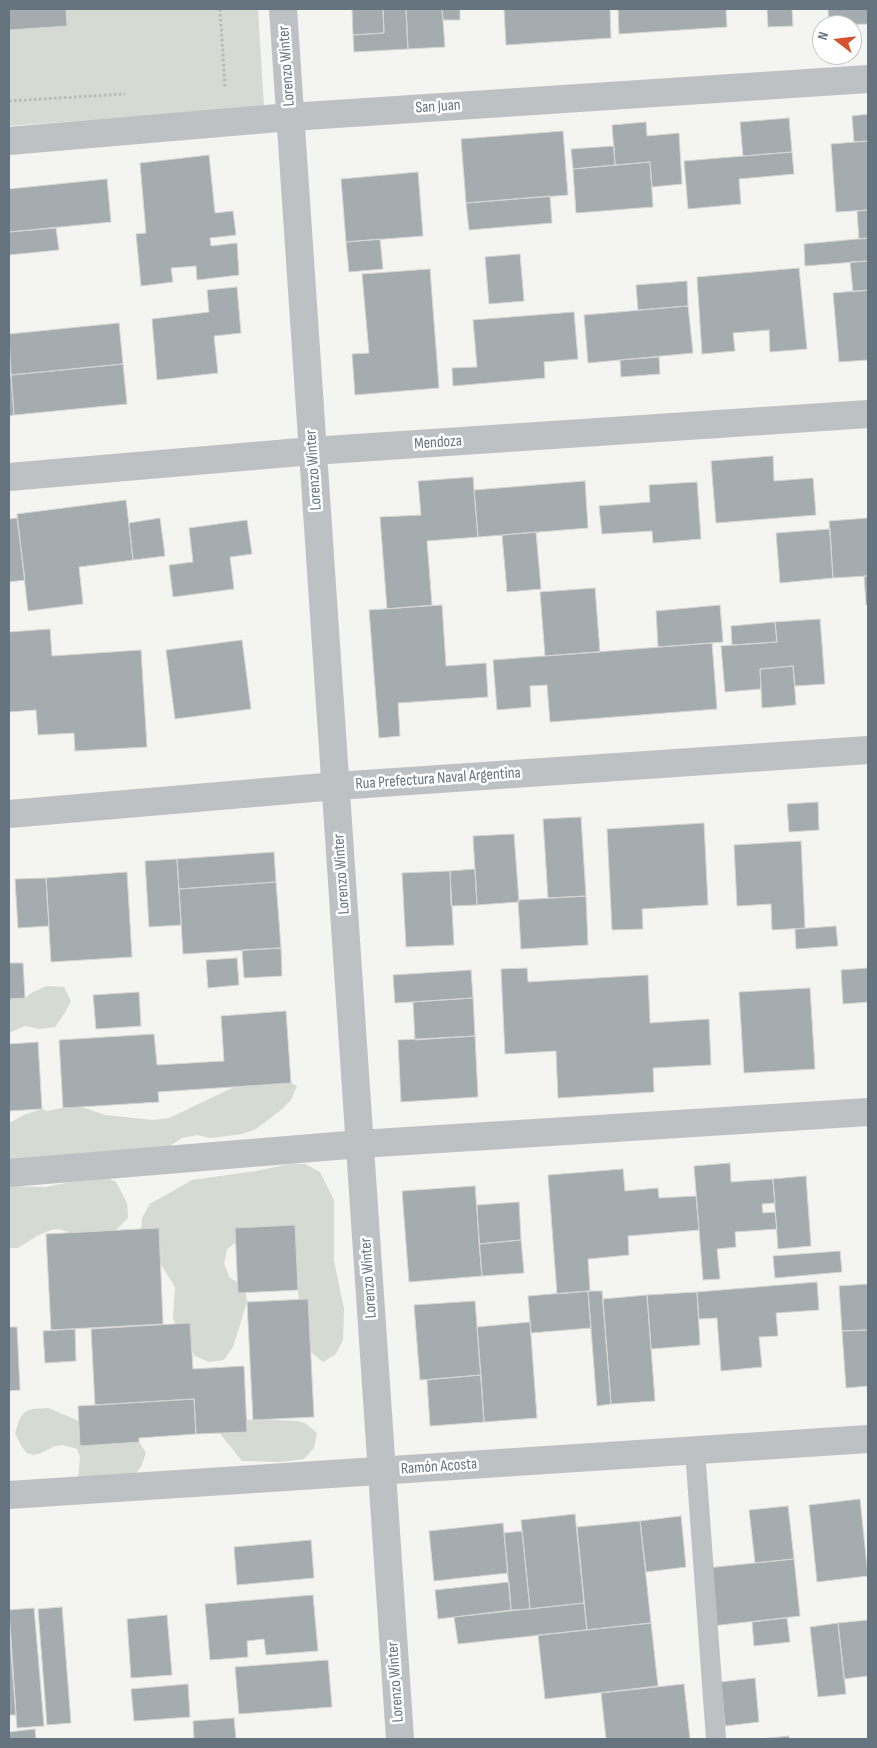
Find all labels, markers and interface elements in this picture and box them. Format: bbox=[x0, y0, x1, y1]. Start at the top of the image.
north arrow bbox=[812, 15, 862, 65]
street label: Lorenzo Winter bbox=[275, 25, 299, 107]
text: N bbox=[814, 30, 832, 42]
street label: San Juan bbox=[415, 96, 461, 118]
street label: Lorenzo Winter bbox=[302, 429, 326, 511]
street label: Mendoza bbox=[413, 432, 463, 454]
street label: Rua Prefectura Naval Argentina bbox=[355, 764, 521, 794]
street label: Lorenzo Winter bbox=[330, 833, 354, 915]
street label: Lorenzo Winter bbox=[357, 1237, 381, 1319]
street label: Ramón Acosta bbox=[400, 1455, 478, 1479]
street label: Lorenzo Winter bbox=[384, 1641, 408, 1723]

